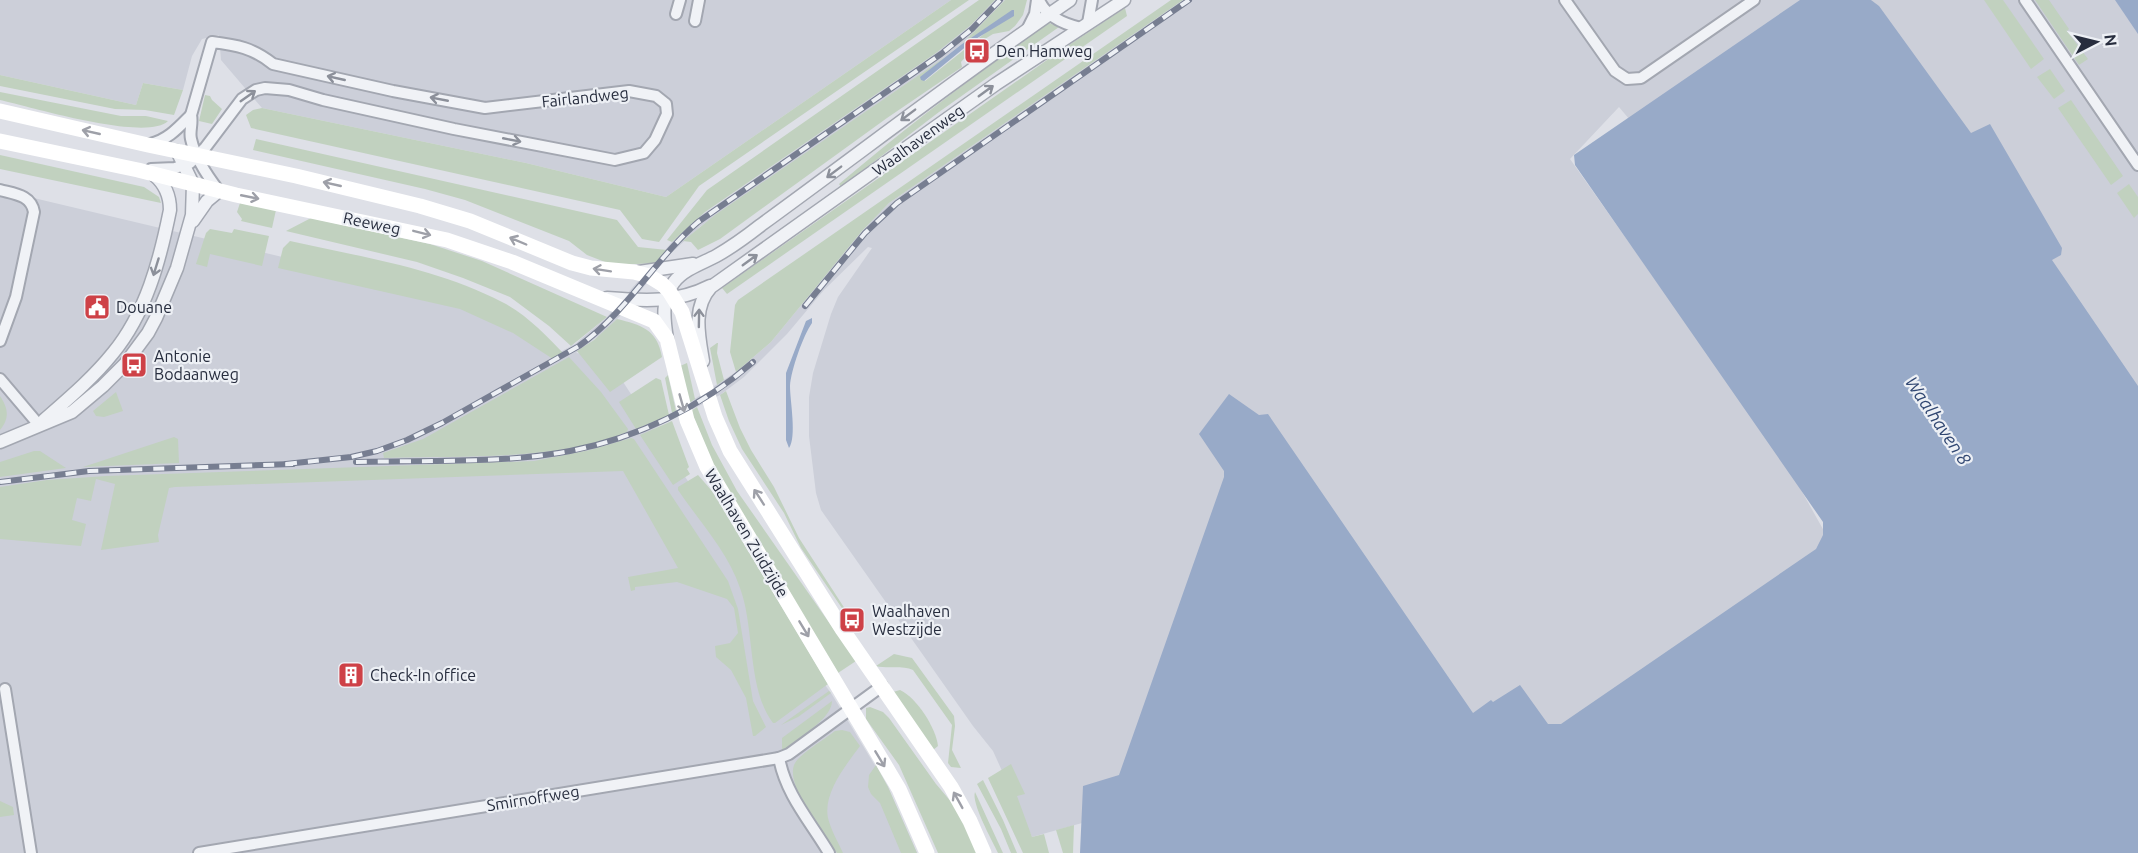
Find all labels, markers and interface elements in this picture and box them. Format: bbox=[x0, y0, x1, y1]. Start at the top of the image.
north arrow bbox=[2066, 12, 2126, 72]
text: N bbox=[2101, 33, 2121, 47]
bus stop icon: Den Hamweg bbox=[962, 36, 992, 66]
place label: Den Hamweg bbox=[996, 42, 1093, 60]
one-way arrow bbox=[327, 72, 346, 84]
street label: Fairlandweg bbox=[541, 83, 629, 111]
one-way arrow bbox=[978, 85, 994, 97]
one-way arrow bbox=[240, 90, 256, 102]
one-way arrow bbox=[430, 93, 449, 104]
street label: Waalhavenweg bbox=[869, 101, 967, 179]
one-way arrow bbox=[900, 109, 916, 122]
one-way arrow bbox=[82, 126, 101, 137]
one-way arrow bbox=[501, 135, 521, 146]
one-way arrow bbox=[827, 166, 843, 178]
one-way arrow bbox=[322, 178, 341, 190]
one-way arrow bbox=[239, 192, 259, 203]
street label: Reeweg bbox=[342, 208, 402, 238]
one-way arrow bbox=[412, 228, 431, 240]
one-way arrow bbox=[509, 235, 528, 246]
one-way arrow bbox=[742, 254, 758, 266]
one-way arrow bbox=[150, 257, 161, 276]
one-way arrow bbox=[593, 264, 612, 275]
public building icon: Douane bbox=[82, 292, 112, 322]
place label: Douane bbox=[116, 298, 172, 316]
one-way arrow bbox=[693, 309, 705, 328]
place label: Antonie Bodaanweg bbox=[154, 347, 239, 383]
bus stop icon: Antonie Bodaanweg bbox=[119, 350, 149, 380]
water label: Waalhaven 8 bbox=[1902, 373, 1976, 468]
one-way arrow bbox=[676, 393, 688, 412]
street label: Waalhaven Zuidzijde bbox=[702, 466, 792, 600]
one-way arrow bbox=[753, 490, 765, 506]
place label: Waalhaven Westzijde bbox=[872, 602, 950, 638]
bus stop icon: Waalhaven Westzijde bbox=[837, 605, 867, 635]
one-way arrow bbox=[798, 620, 810, 637]
building icon: Check-In office bbox=[336, 660, 366, 690]
place label: Check-In office bbox=[370, 666, 476, 684]
one-way arrow bbox=[875, 750, 887, 767]
street label: Smirnoffweg bbox=[485, 782, 581, 814]
one-way arrow bbox=[952, 792, 964, 809]

